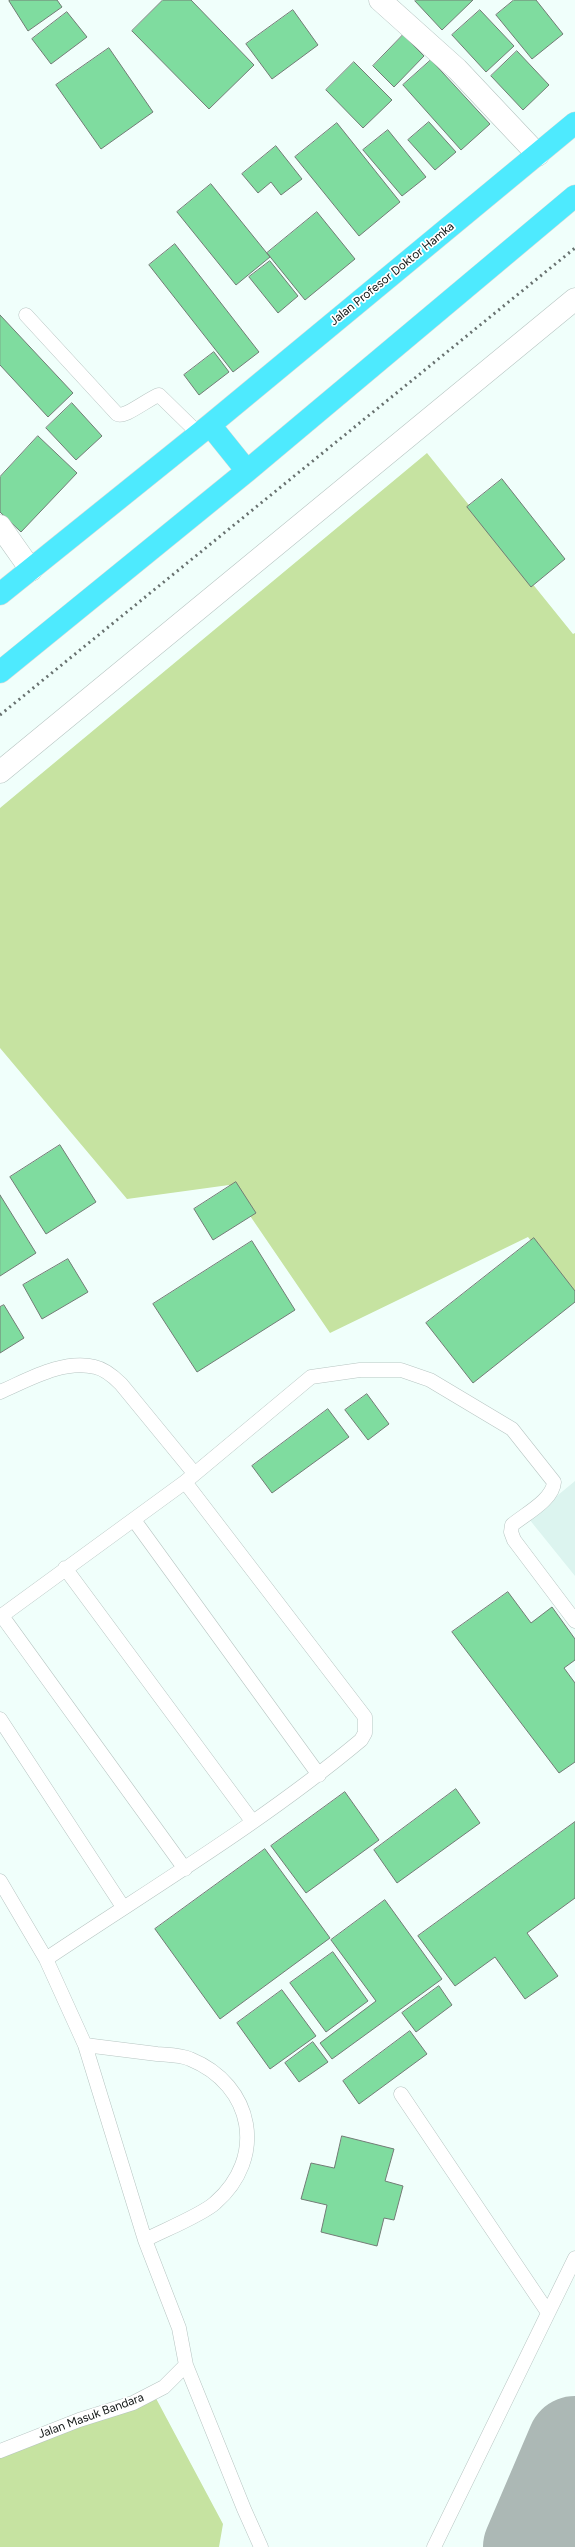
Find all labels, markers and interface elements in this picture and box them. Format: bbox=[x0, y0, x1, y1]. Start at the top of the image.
street label: Jalan Profesor Doktor Hamka bbox=[327, 219, 457, 329]
street label: Jalan Masuk Bandara bbox=[36, 2390, 146, 2442]

